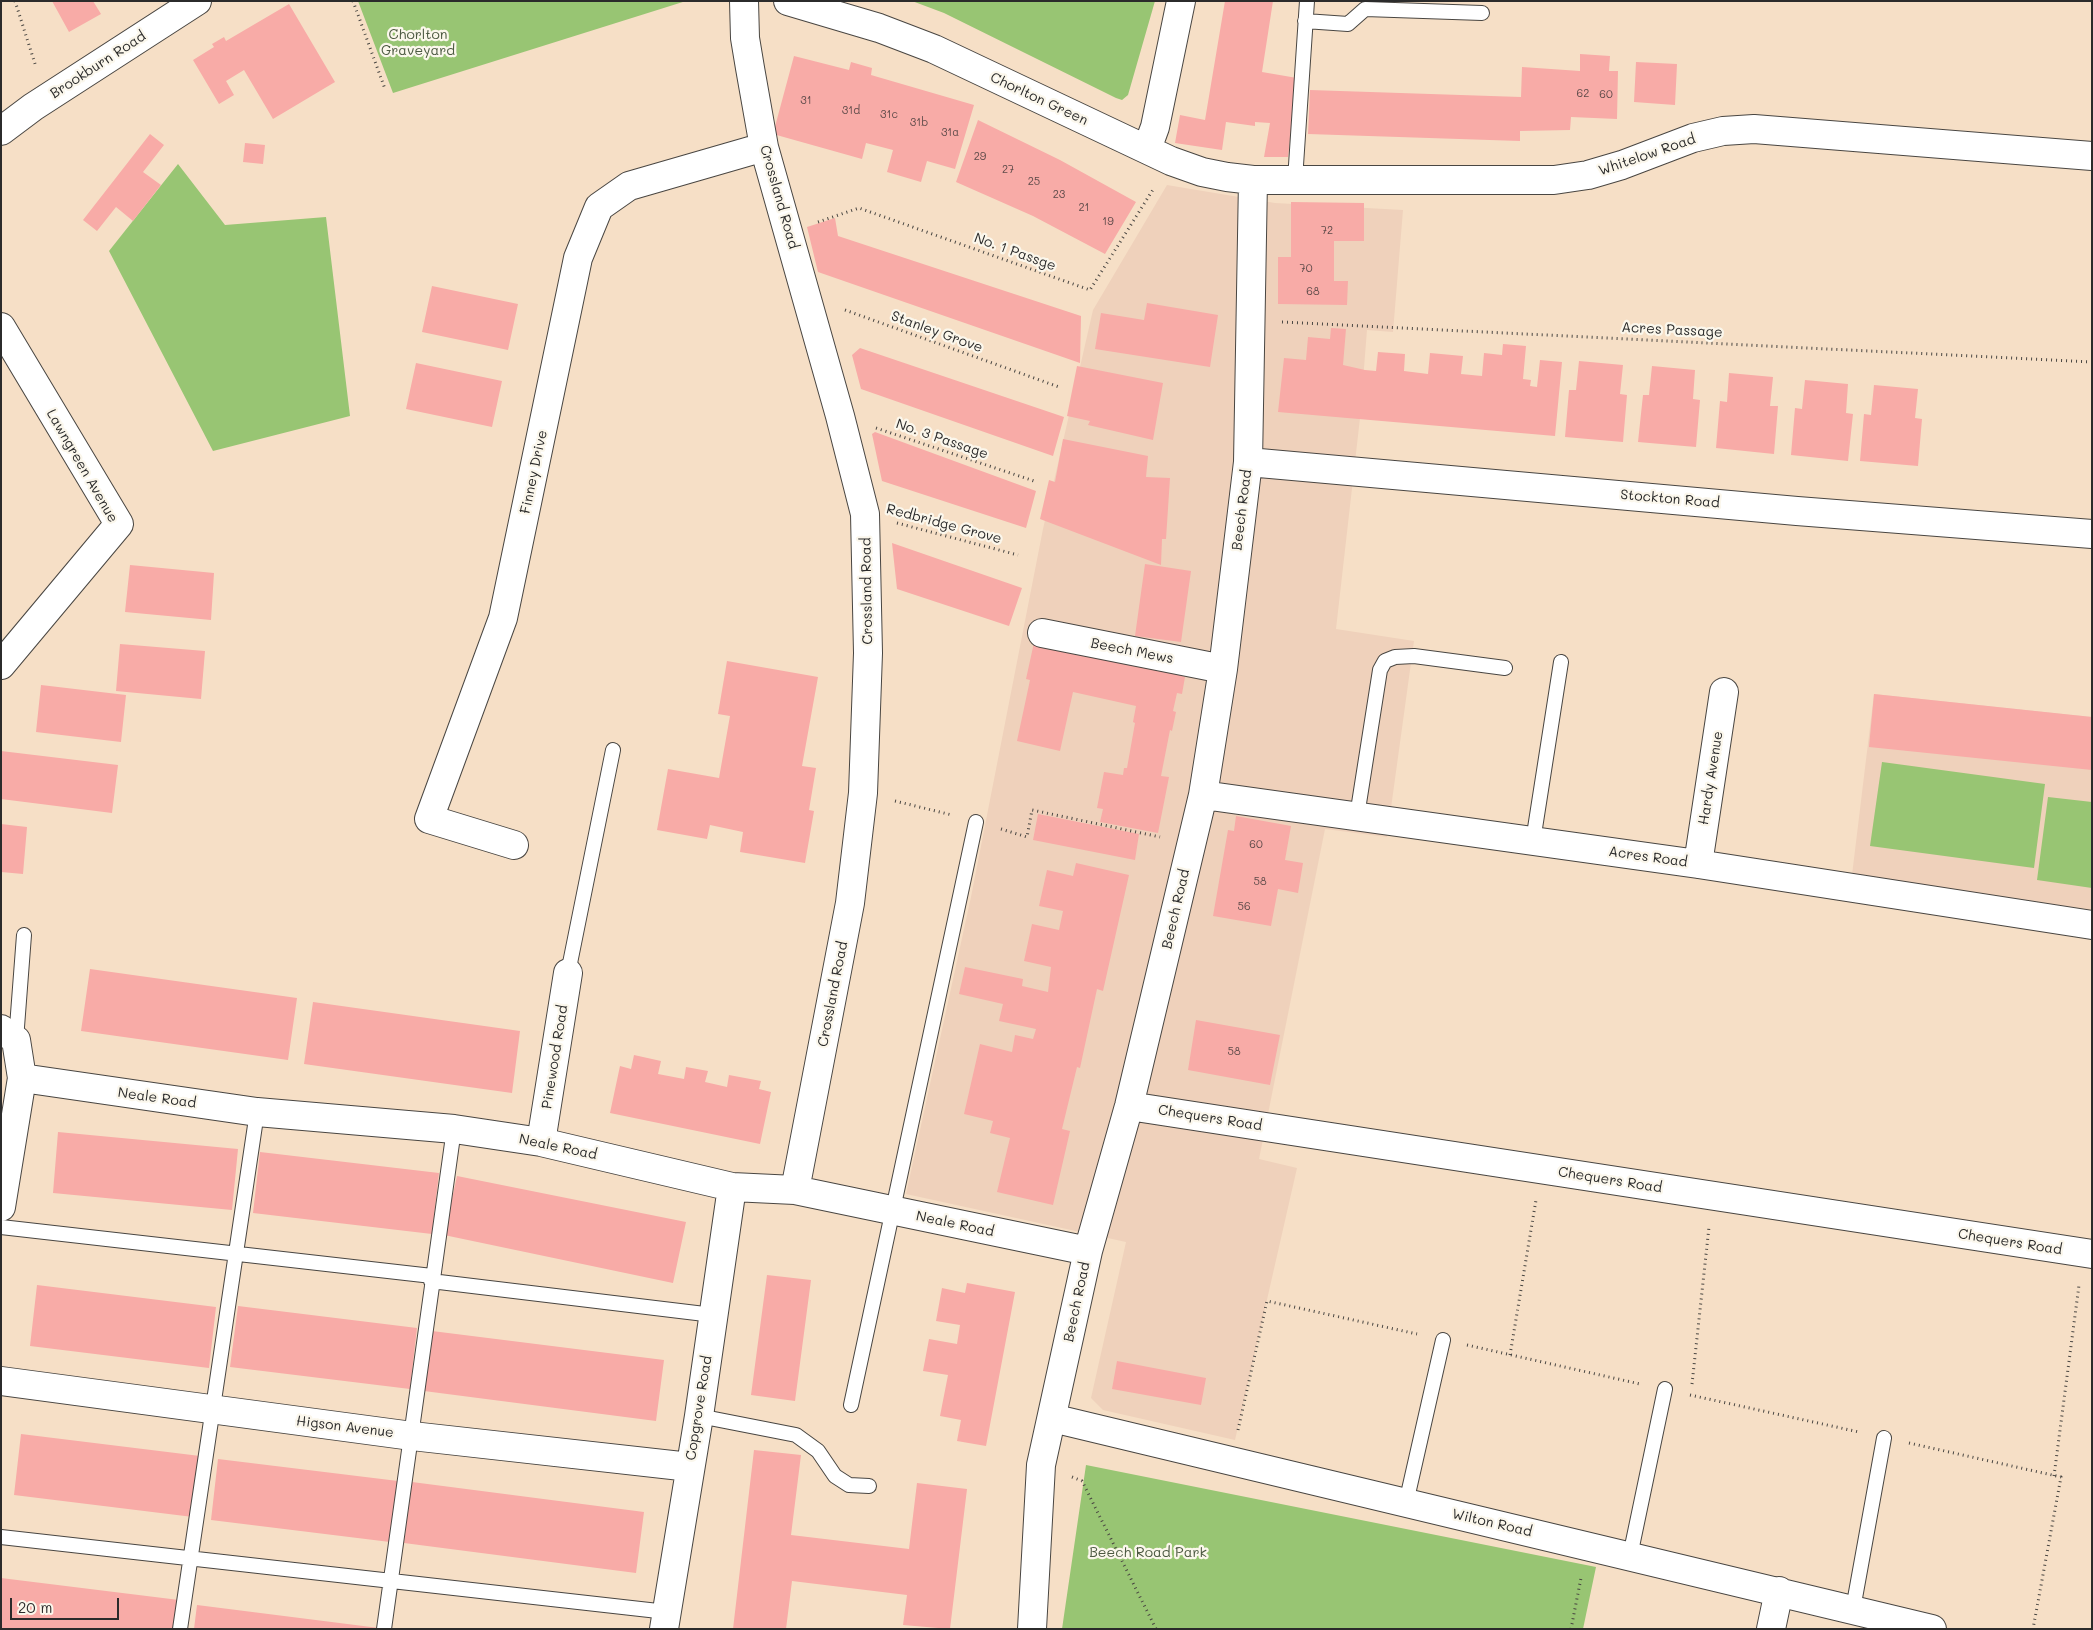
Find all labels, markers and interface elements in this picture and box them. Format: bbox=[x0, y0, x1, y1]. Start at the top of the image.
park label: Chorlton Graveyard bbox=[381, 27, 455, 59]
street label: Brookburn Road bbox=[47, 28, 149, 102]
street label: Chorlton Green bbox=[987, 69, 1091, 129]
house number: 62 bbox=[1577, 87, 1589, 101]
house number: 60 bbox=[1599, 88, 1613, 102]
house number: 31 bbox=[800, 94, 812, 108]
house number: 31d bbox=[842, 104, 860, 118]
house number: 31c bbox=[880, 108, 898, 122]
house number: 31b bbox=[910, 116, 928, 130]
house number: 31a bbox=[941, 126, 959, 140]
street label: Whitelow Road bbox=[1596, 131, 1698, 179]
street label: Crossland Road bbox=[756, 143, 802, 251]
house number: 29 bbox=[974, 150, 986, 164]
house number: 27 bbox=[1002, 163, 1014, 177]
house number: 25 bbox=[1028, 175, 1040, 189]
house number: 23 bbox=[1053, 188, 1065, 202]
house number: 21 bbox=[1078, 201, 1090, 215]
house number: 19 bbox=[1102, 215, 1114, 229]
house number: 72 bbox=[1321, 224, 1333, 238]
street label: No. 1 Passge bbox=[972, 229, 1058, 275]
house number: 70 bbox=[1300, 262, 1312, 276]
house number: 68 bbox=[1306, 285, 1320, 299]
street label: Stanley Grove bbox=[889, 308, 985, 356]
street label: Acres Passage bbox=[1621, 319, 1723, 341]
street label: Lawngreen Avenue bbox=[43, 406, 121, 526]
street label: No. 3 Passage bbox=[894, 415, 990, 463]
street label: Finney Drive bbox=[517, 429, 551, 515]
street label: Beech Road bbox=[1229, 469, 1255, 551]
street label: Stockton Road bbox=[1620, 486, 1720, 512]
street label: Redbridge Grove bbox=[885, 501, 1003, 547]
street label: Crossland Road bbox=[858, 537, 876, 645]
street label: Beech Mews bbox=[1089, 635, 1175, 667]
street label: Hardy Avenue bbox=[1695, 730, 1727, 826]
house number: 60 bbox=[1249, 838, 1263, 852]
street label: Acres Road bbox=[1607, 843, 1689, 871]
street label: Beech Road bbox=[1159, 867, 1193, 951]
house number: 58 bbox=[1253, 875, 1267, 889]
house number: 56 bbox=[1237, 900, 1251, 914]
street label: Crossland Road bbox=[815, 940, 851, 1048]
street label: Pinewood Road bbox=[538, 1004, 572, 1110]
house number: 58 bbox=[1227, 1045, 1241, 1059]
street label: Neale Road bbox=[117, 1084, 197, 1112]
street label: Chequers Road bbox=[1157, 1101, 1263, 1135]
street label: Neale Road bbox=[517, 1131, 599, 1163]
street label: Chequers Road bbox=[1557, 1163, 1663, 1197]
street label: Neale Road bbox=[914, 1208, 996, 1240]
street label: Chequers Road bbox=[1957, 1225, 2063, 1259]
street label: Beech Road bbox=[1060, 1260, 1094, 1344]
street label: Copgrove Road bbox=[682, 1354, 716, 1462]
street label: Higson Avenue bbox=[295, 1413, 395, 1441]
street label: Wilton Road bbox=[1450, 1506, 1534, 1540]
park label: Beech Road Park bbox=[1089, 1545, 1207, 1561]
scale bar bbox=[12, 1588, 121, 1620]
text: 20 m bbox=[18, 1597, 52, 1617]

